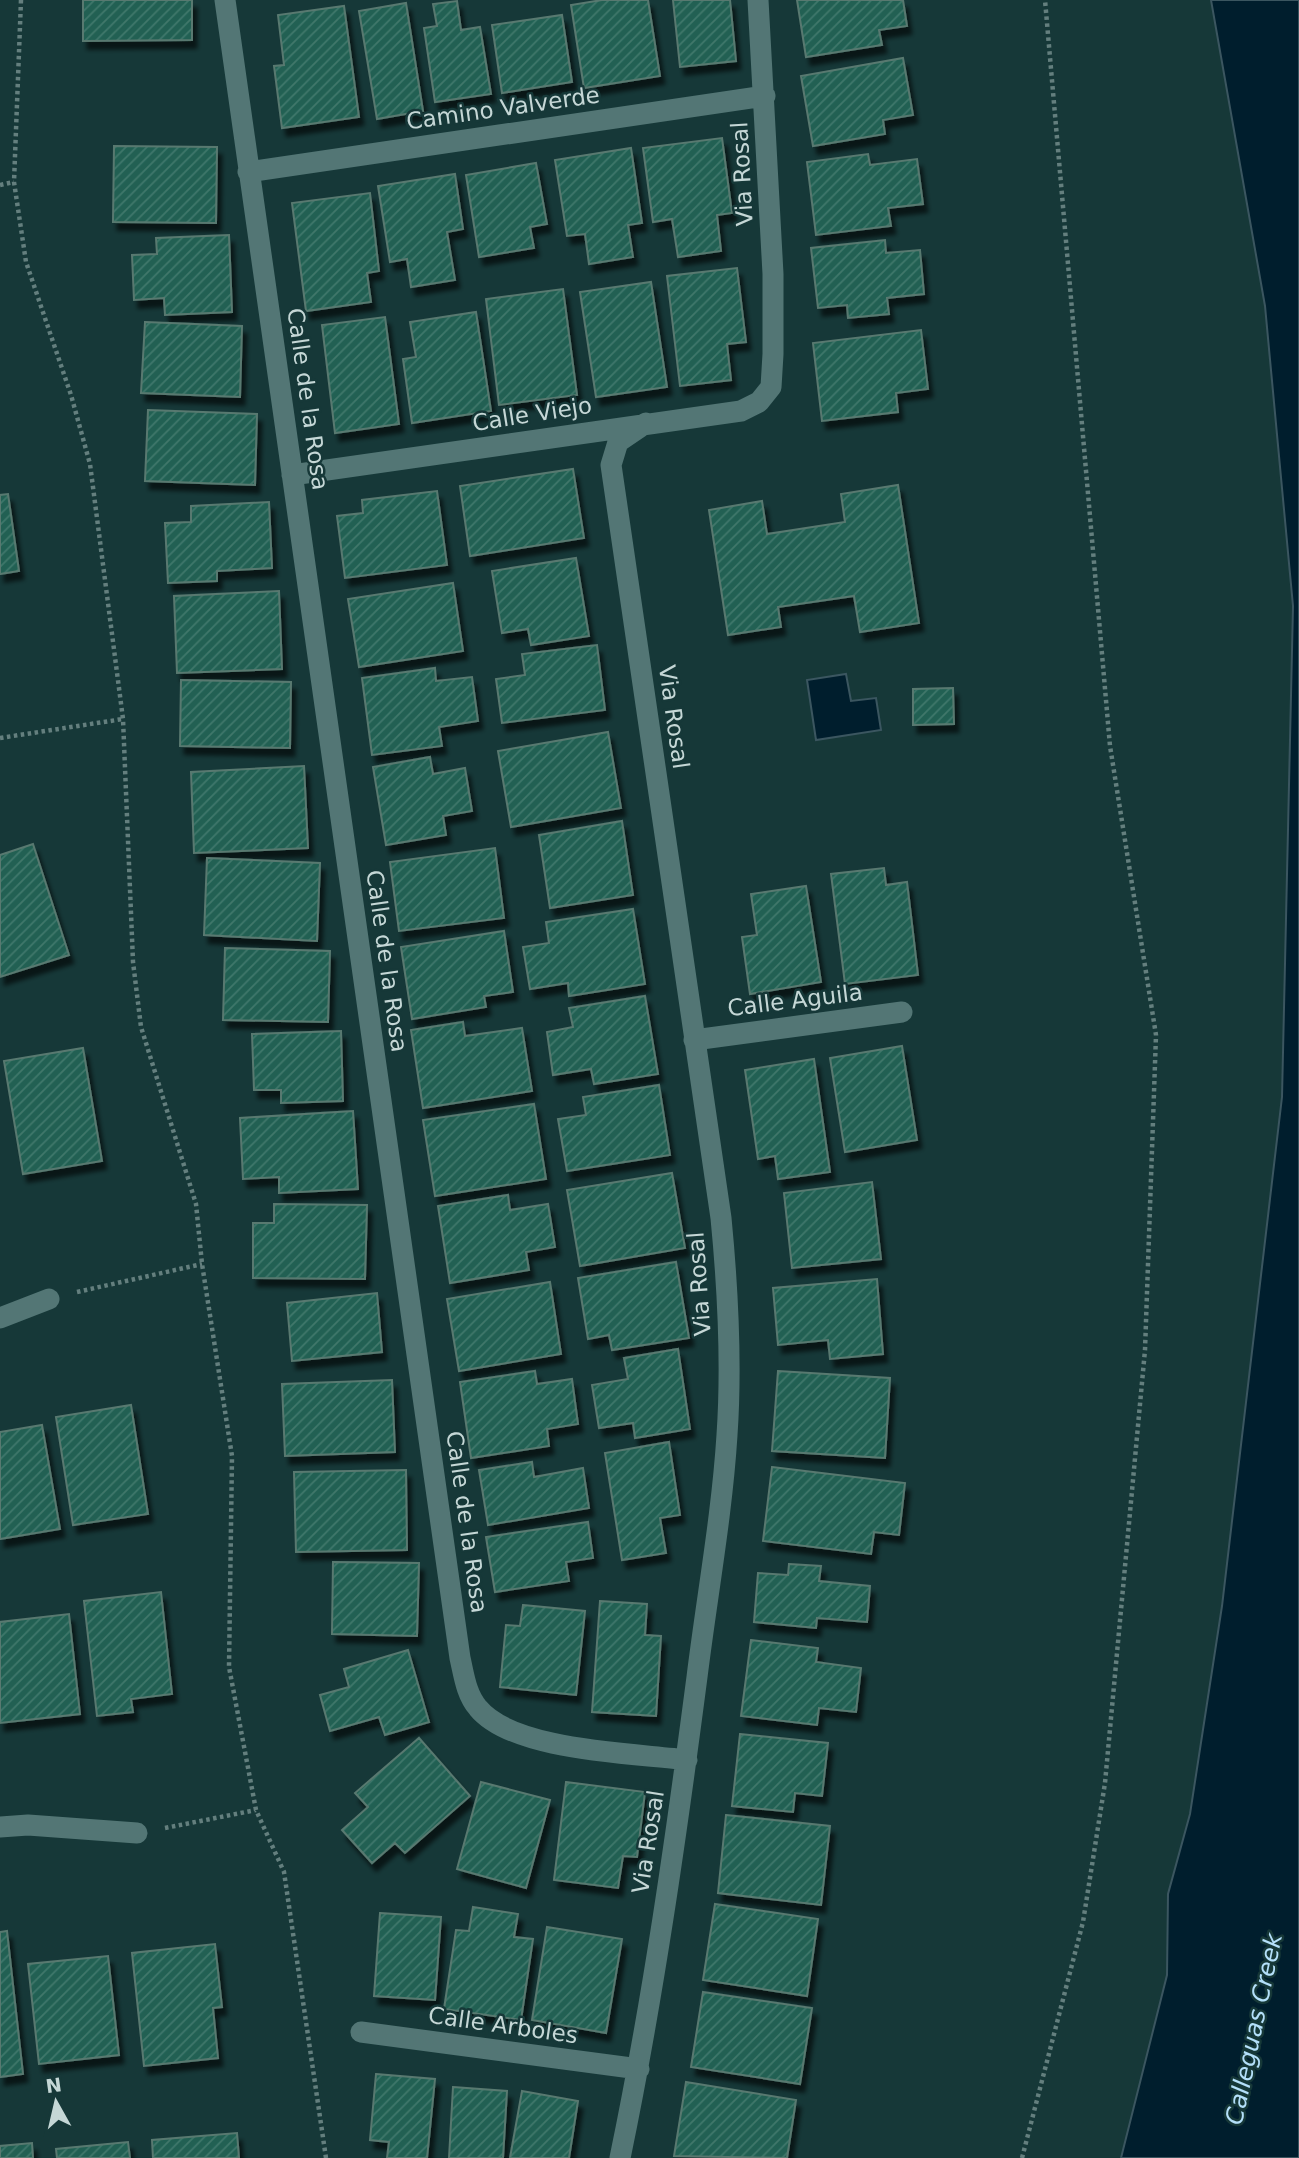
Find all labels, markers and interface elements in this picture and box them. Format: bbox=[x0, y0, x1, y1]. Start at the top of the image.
street label: Camino Valverde bbox=[405, 82, 601, 134]
street label: Via Rosal bbox=[726, 121, 758, 227]
street label: Calle de la Rosa bbox=[282, 306, 334, 492]
street label: Calle Viejo bbox=[470, 392, 594, 436]
street label: Via Rosal bbox=[654, 663, 694, 771]
street label: Calle de la Rosa bbox=[361, 868, 413, 1054]
street label: Calle Aguila bbox=[726, 979, 864, 1021]
street label: Via Rosal bbox=[682, 1231, 716, 1337]
street label: Calle de la Rosa bbox=[441, 1429, 493, 1615]
street label: Via Rosal bbox=[627, 1788, 669, 1896]
water label: Calleguas Creek bbox=[1220, 1930, 1288, 2127]
street label: Calle Arboles bbox=[427, 2002, 579, 2048]
north arrow bbox=[21, 2067, 91, 2137]
text: N bbox=[44, 2073, 63, 2097]

